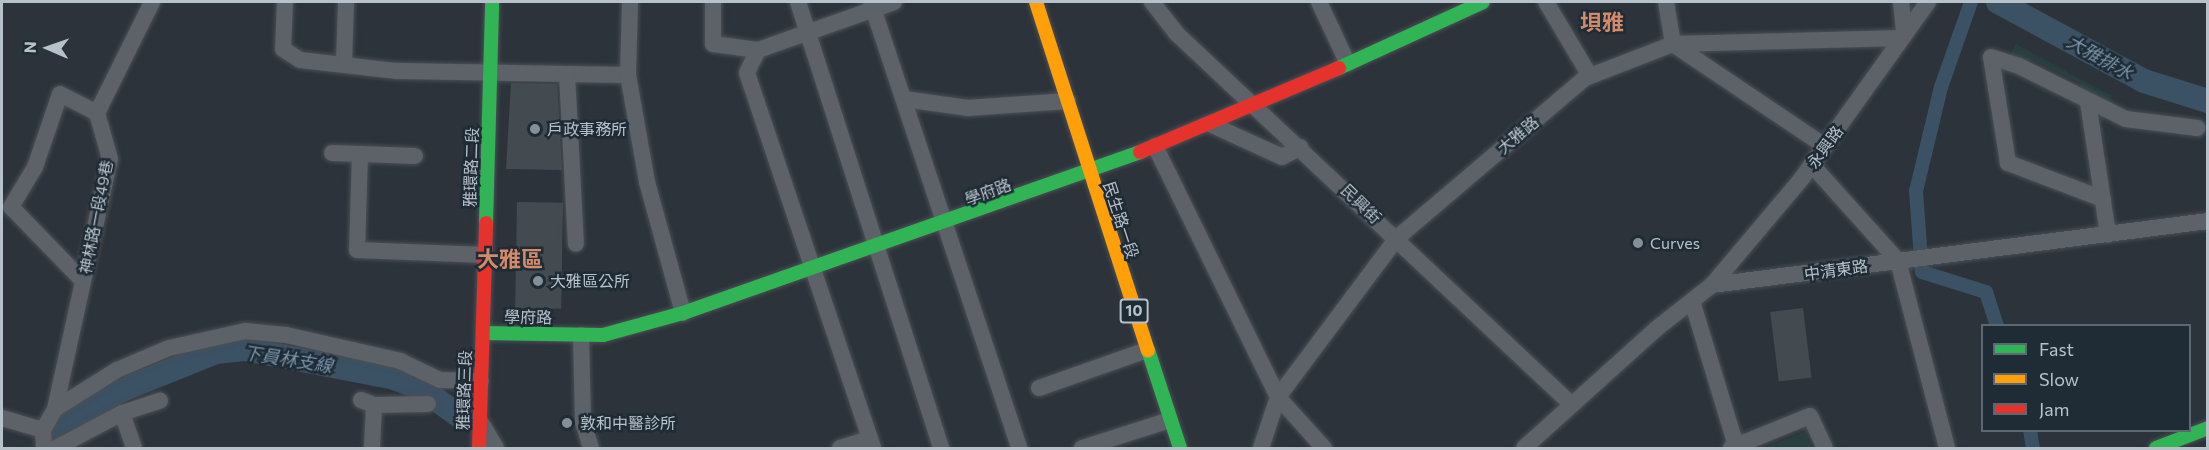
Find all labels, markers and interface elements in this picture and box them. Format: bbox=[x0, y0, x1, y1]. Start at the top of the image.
district label: 垻雅 bbox=[1580, 9, 1624, 35]
north arrow bbox=[18, 18, 78, 78]
water label: 大雅排水 bbox=[2063, 30, 2137, 84]
text: N bbox=[20, 41, 39, 54]
street label: 大雅路 bbox=[1493, 112, 1543, 158]
place label: 戶政事務所 bbox=[547, 119, 627, 139]
marker: 戶政事務所 bbox=[528, 122, 542, 136]
street label: 永興路 bbox=[1803, 122, 1847, 172]
street label: 雅環路二段 bbox=[460, 127, 482, 207]
street label: 神林路一段49巷 bbox=[76, 159, 116, 275]
street label: 學府路 bbox=[962, 175, 1014, 209]
street label: 民生路一段 bbox=[1100, 179, 1142, 261]
street label: 民興街 bbox=[1337, 180, 1385, 228]
place label: Curves bbox=[1650, 233, 1700, 253]
marker: Curves bbox=[1631, 236, 1645, 250]
district label: 大雅區 bbox=[477, 246, 543, 272]
street label: 中清東路 bbox=[1803, 256, 1869, 284]
place label: 大雅區公所 bbox=[550, 271, 630, 291]
marker: 大雅區公所 bbox=[531, 274, 545, 288]
road number: 10 bbox=[1119, 299, 1149, 323]
street label: 學府路 bbox=[504, 307, 552, 327]
legend bbox=[1981, 324, 2191, 432]
text: Fast bbox=[2039, 338, 2074, 360]
water label: 下員林支線 bbox=[242, 341, 334, 377]
street label: 雅環路三段 bbox=[453, 350, 475, 430]
text: Slow bbox=[2039, 368, 2079, 390]
text: Jam bbox=[2039, 398, 2069, 420]
place label: 敦和中醫診所 bbox=[580, 413, 676, 433]
marker: 敦和中醫診所 bbox=[558, 414, 576, 432]

